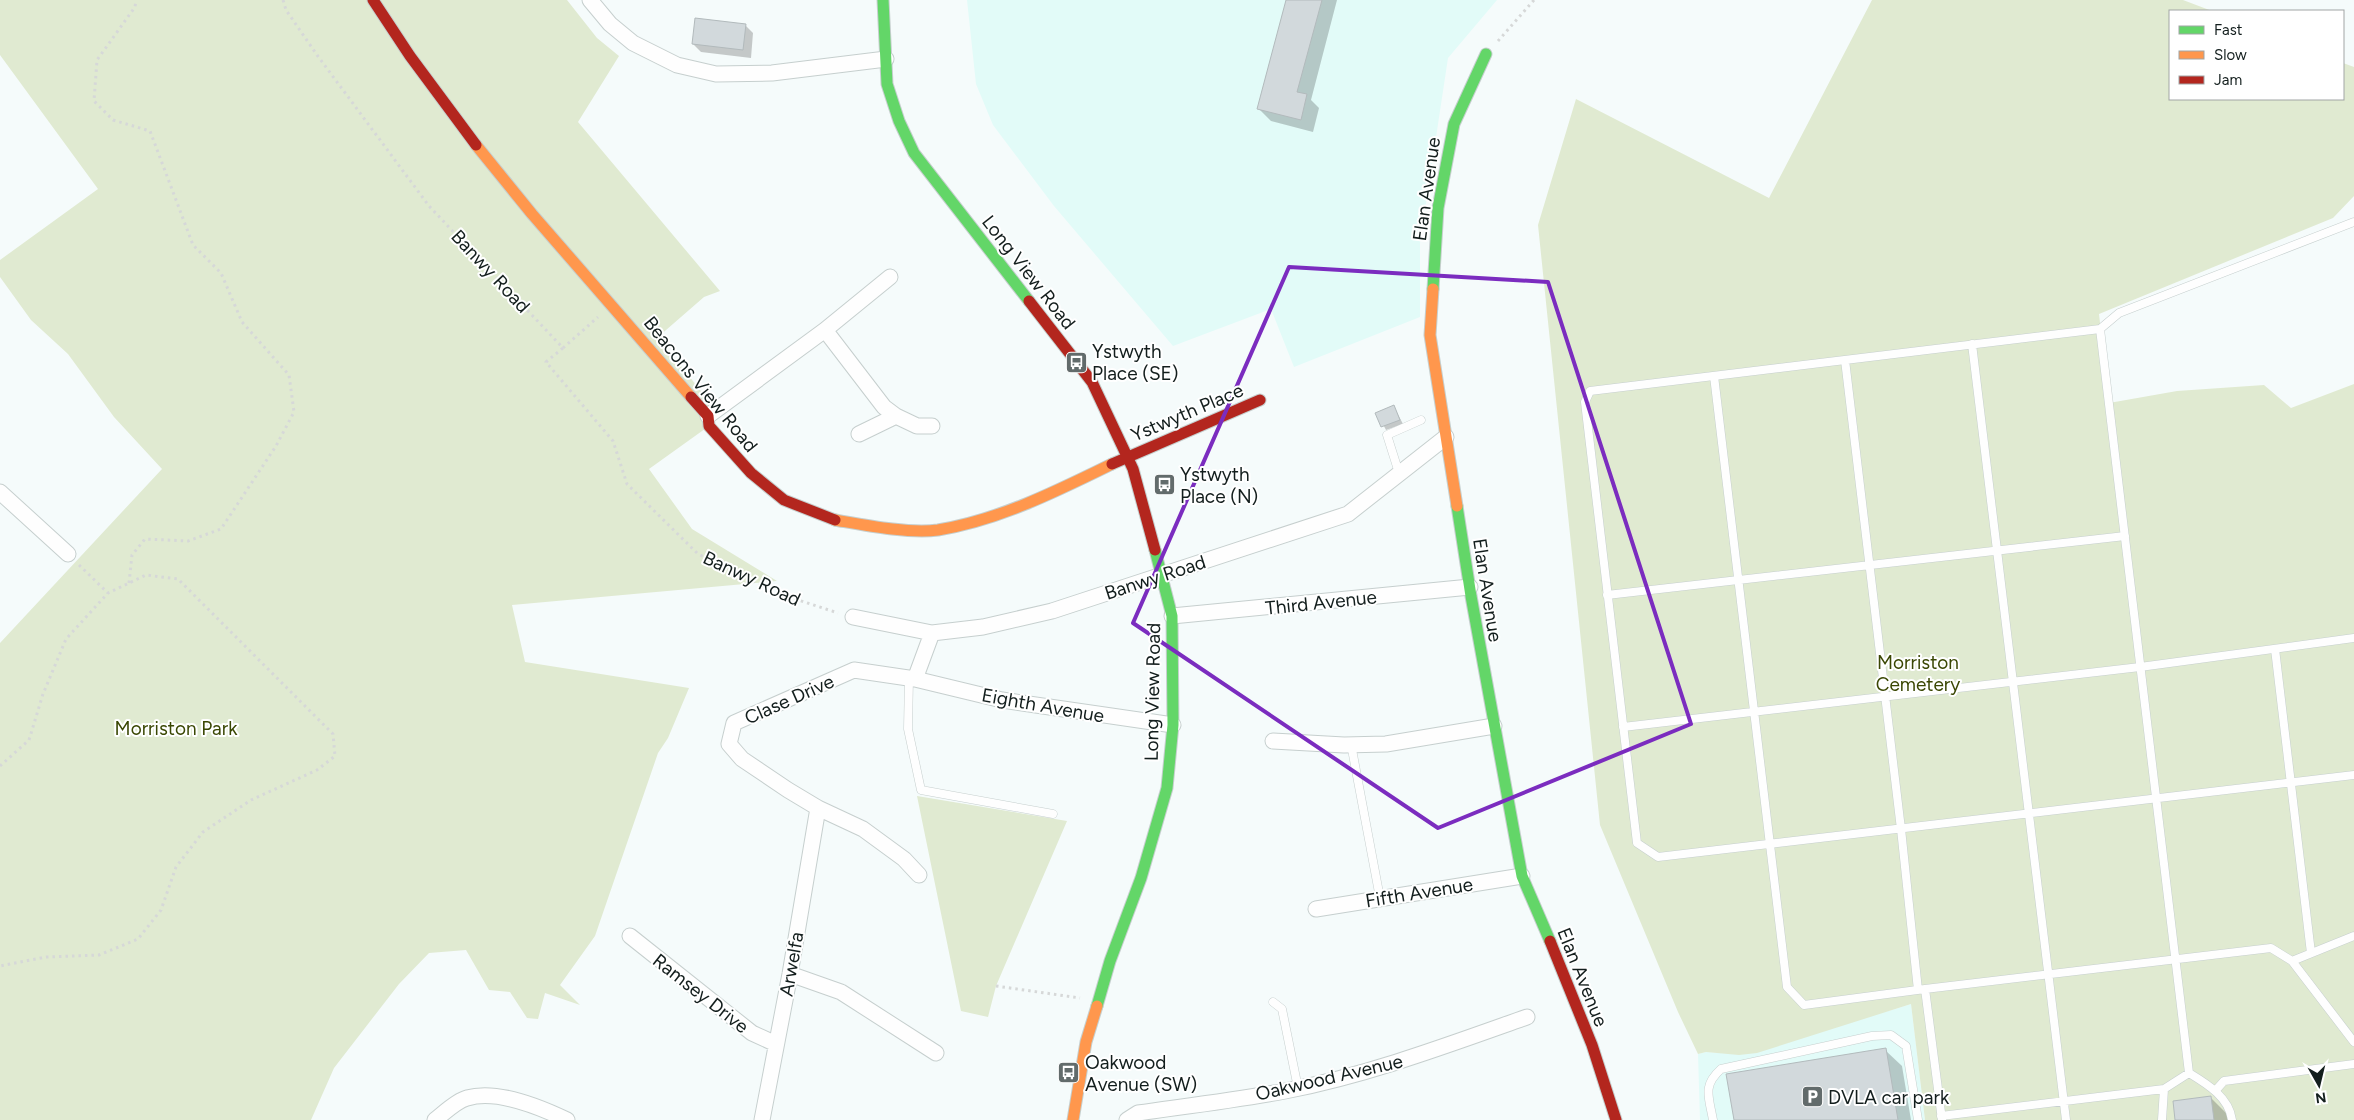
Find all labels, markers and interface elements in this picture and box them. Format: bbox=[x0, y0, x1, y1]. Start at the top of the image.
legend bbox=[2169, 10, 2344, 100]
text: Fast bbox=[2214, 21, 2243, 39]
text: Slow bbox=[2214, 46, 2247, 64]
text: Jam bbox=[2214, 71, 2242, 89]
street label: Elan Avenue bbox=[1408, 136, 1445, 242]
street label: Long View Road bbox=[977, 211, 1080, 334]
street label: Banwy Road bbox=[446, 225, 535, 318]
street label: Beacons View Road bbox=[639, 312, 762, 457]
place label: Ystwyth Place (SE) bbox=[1092, 340, 1179, 385]
bus stop icon: Ystwyth Place (SE) bbox=[1064, 350, 1088, 374]
street label: Ystwyth Place bbox=[1128, 378, 1247, 446]
place label: Ystwyth Place (N) bbox=[1180, 463, 1258, 508]
bus stop icon: Ystwyth Place (N) bbox=[1152, 473, 1176, 497]
street label: Elan Avenue bbox=[1468, 537, 1507, 644]
street label: Banwy Road bbox=[699, 546, 804, 611]
street label: Banwy Road bbox=[1102, 550, 1209, 605]
street label: Third Avenue bbox=[1264, 585, 1378, 620]
street label: Long View Road bbox=[1140, 623, 1165, 761]
park label: Morriston Cemetery bbox=[1876, 651, 1960, 696]
street label: Clase Drive bbox=[741, 670, 837, 729]
street label: Eighth Avenue bbox=[980, 683, 1106, 728]
park label: Morriston Park bbox=[115, 717, 238, 740]
street label: Fifth Avenue bbox=[1364, 873, 1474, 912]
street label: Elan Avenue bbox=[1552, 924, 1613, 1030]
street label: Arwelfa bbox=[775, 930, 808, 998]
street label: Ramsey Drive bbox=[648, 949, 753, 1038]
street label: Oakwood Avenue bbox=[1253, 1049, 1405, 1106]
place label: Oakwood Avenue (SW) bbox=[1085, 1051, 1197, 1096]
north arrow bbox=[2294, 1060, 2344, 1110]
bus stop icon: Oakwood Avenue (SW) bbox=[1057, 1061, 1081, 1085]
parking icon: DVLA car park bbox=[1800, 1085, 1824, 1109]
place label: DVLA car park bbox=[1828, 1086, 1950, 1109]
text: N bbox=[2314, 1088, 2327, 1107]

